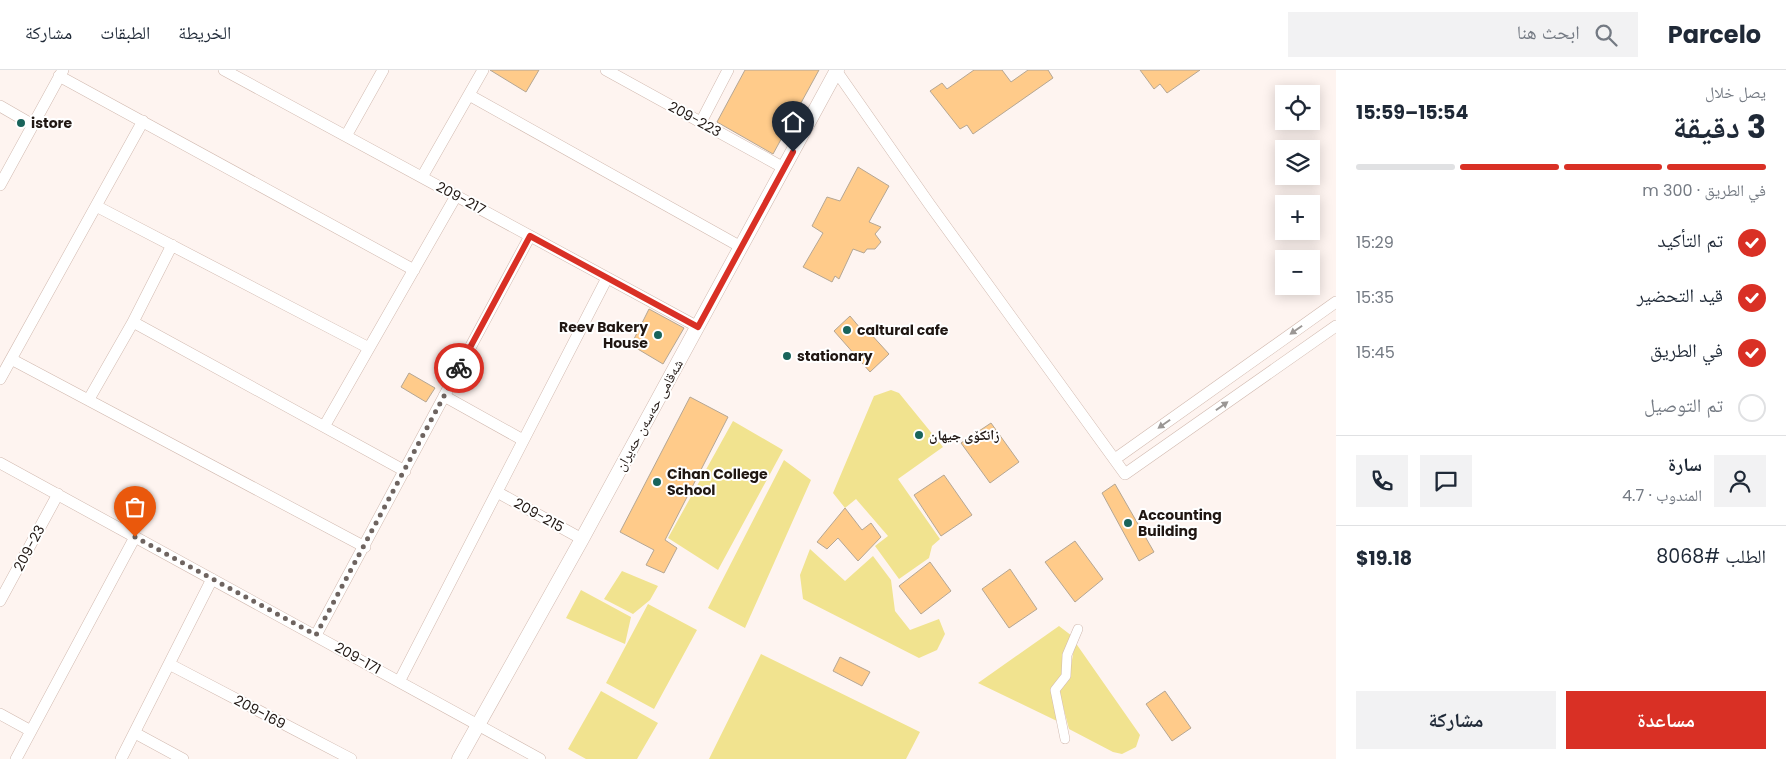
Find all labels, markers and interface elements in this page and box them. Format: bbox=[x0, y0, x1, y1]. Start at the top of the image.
search box bbox=[1288, 12, 1638, 57]
text: Parcelo bbox=[1668, 18, 1761, 51]
text: ابحث هنا bbox=[1517, 19, 1580, 46]
text: مشاركة bbox=[25, 20, 72, 45]
text: الطبقات bbox=[100, 20, 150, 45]
text: الخريطة bbox=[178, 20, 231, 45]
icon: search bbox=[1592, 21, 1620, 49]
text: يصل خلال bbox=[1705, 81, 1766, 104]
map controls bbox=[1275, 85, 1320, 295]
button: locate bbox=[1275, 85, 1320, 130]
street label: 209-223 bbox=[665, 96, 725, 142]
text: 15:54–15:59 bbox=[1356, 99, 1468, 126]
pin bbox=[772, 101, 814, 152]
text: 3 دقيقة bbox=[1673, 104, 1766, 149]
icon: home bbox=[779, 108, 807, 136]
place label: istore bbox=[31, 113, 73, 133]
marker: istore bbox=[15, 117, 27, 129]
button: layers bbox=[1275, 140, 1320, 185]
street label: 209-217 bbox=[433, 177, 490, 220]
text: في الطريق · 300 m bbox=[1642, 179, 1766, 202]
button: + bbox=[1275, 195, 1320, 240]
text: تم التأكيد bbox=[1657, 227, 1723, 254]
icon: check bbox=[1738, 229, 1766, 257]
text: 15:29 bbox=[1356, 231, 1394, 254]
button: − bbox=[1275, 250, 1320, 295]
text: قيد التحضير bbox=[1637, 282, 1723, 309]
icon: check bbox=[1738, 284, 1766, 312]
text: 15:35 bbox=[1356, 286, 1394, 309]
place label: Reev Bakery House bbox=[559, 317, 648, 353]
place label: caltural cafe bbox=[857, 320, 949, 340]
marker: caltural cafe bbox=[841, 324, 853, 336]
one-way arrow bbox=[1289, 325, 1303, 335]
marker: Reev Bakery House bbox=[652, 329, 664, 341]
text: في الطريق bbox=[1650, 337, 1723, 364]
icon: check bbox=[1738, 339, 1766, 367]
text: 15:45 bbox=[1356, 341, 1395, 364]
courier bbox=[434, 343, 484, 393]
place label: stationary bbox=[797, 346, 873, 366]
marker: stationary bbox=[781, 350, 793, 362]
icon: bike bbox=[445, 354, 473, 382]
street label: شەقامی حەسەن حەیران bbox=[610, 356, 688, 474]
text: تم التوصيل bbox=[1644, 392, 1723, 419]
one-way arrow bbox=[1216, 401, 1229, 411]
one-way arrow bbox=[1157, 419, 1170, 429]
place label: زانکۆی جیھان bbox=[929, 425, 1000, 445]
marker: زانکۆی جیھان bbox=[913, 429, 925, 441]
text: سارة bbox=[1668, 451, 1702, 478]
button: phone bbox=[1356, 455, 1408, 507]
button: chat bbox=[1420, 455, 1472, 507]
button: person bbox=[1714, 455, 1766, 507]
place label: Cihan College School bbox=[667, 464, 768, 500]
marker: Cihan College School bbox=[651, 476, 663, 488]
text: المندوب · 4.7 bbox=[1622, 484, 1702, 507]
pin bbox=[114, 486, 156, 537]
icon: bag bbox=[121, 493, 149, 521]
street label: 209-215 bbox=[510, 493, 568, 537]
place label: Accounting Building bbox=[1138, 505, 1222, 541]
marker: Accounting Building bbox=[1122, 517, 1134, 529]
street label: 209-23 bbox=[9, 521, 49, 575]
text: الطلب #8068 bbox=[1656, 543, 1766, 570]
text: $19.18 bbox=[1356, 545, 1412, 572]
street label: 209-171 bbox=[331, 637, 385, 679]
street label: 209-169 bbox=[231, 690, 289, 734]
button: مشاركة bbox=[1356, 691, 1556, 749]
button: مساعدة bbox=[1566, 691, 1766, 749]

